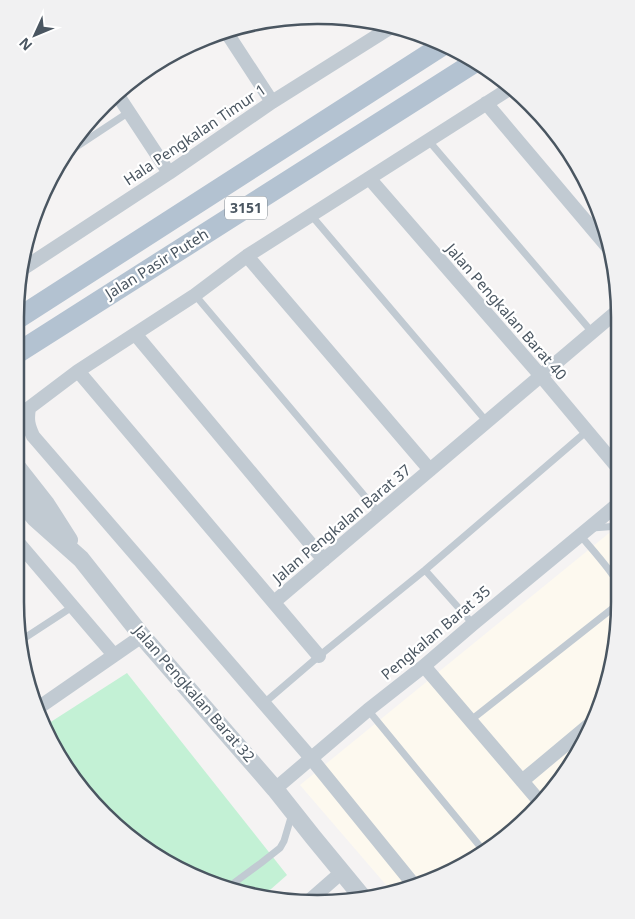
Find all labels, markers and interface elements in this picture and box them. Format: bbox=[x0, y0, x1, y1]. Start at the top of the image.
north arrow bbox=[10, 10, 60, 60]
text: N bbox=[14, 34, 36, 55]
street label: Hala Pengkalan Timur 1 bbox=[119, 79, 270, 189]
road number: 3151 bbox=[225, 197, 267, 220]
street label: Jalan Pasir Puteh bbox=[99, 223, 212, 304]
street label: Jalan Pengkalan Barat 40 bbox=[441, 237, 572, 384]
street label: Jalan Pengkalan Barat 37 bbox=[266, 459, 415, 588]
street label: Pengkalan Barat 35 bbox=[377, 581, 494, 684]
street label: Jalan Pengkalan Barat 32 bbox=[129, 619, 260, 766]

